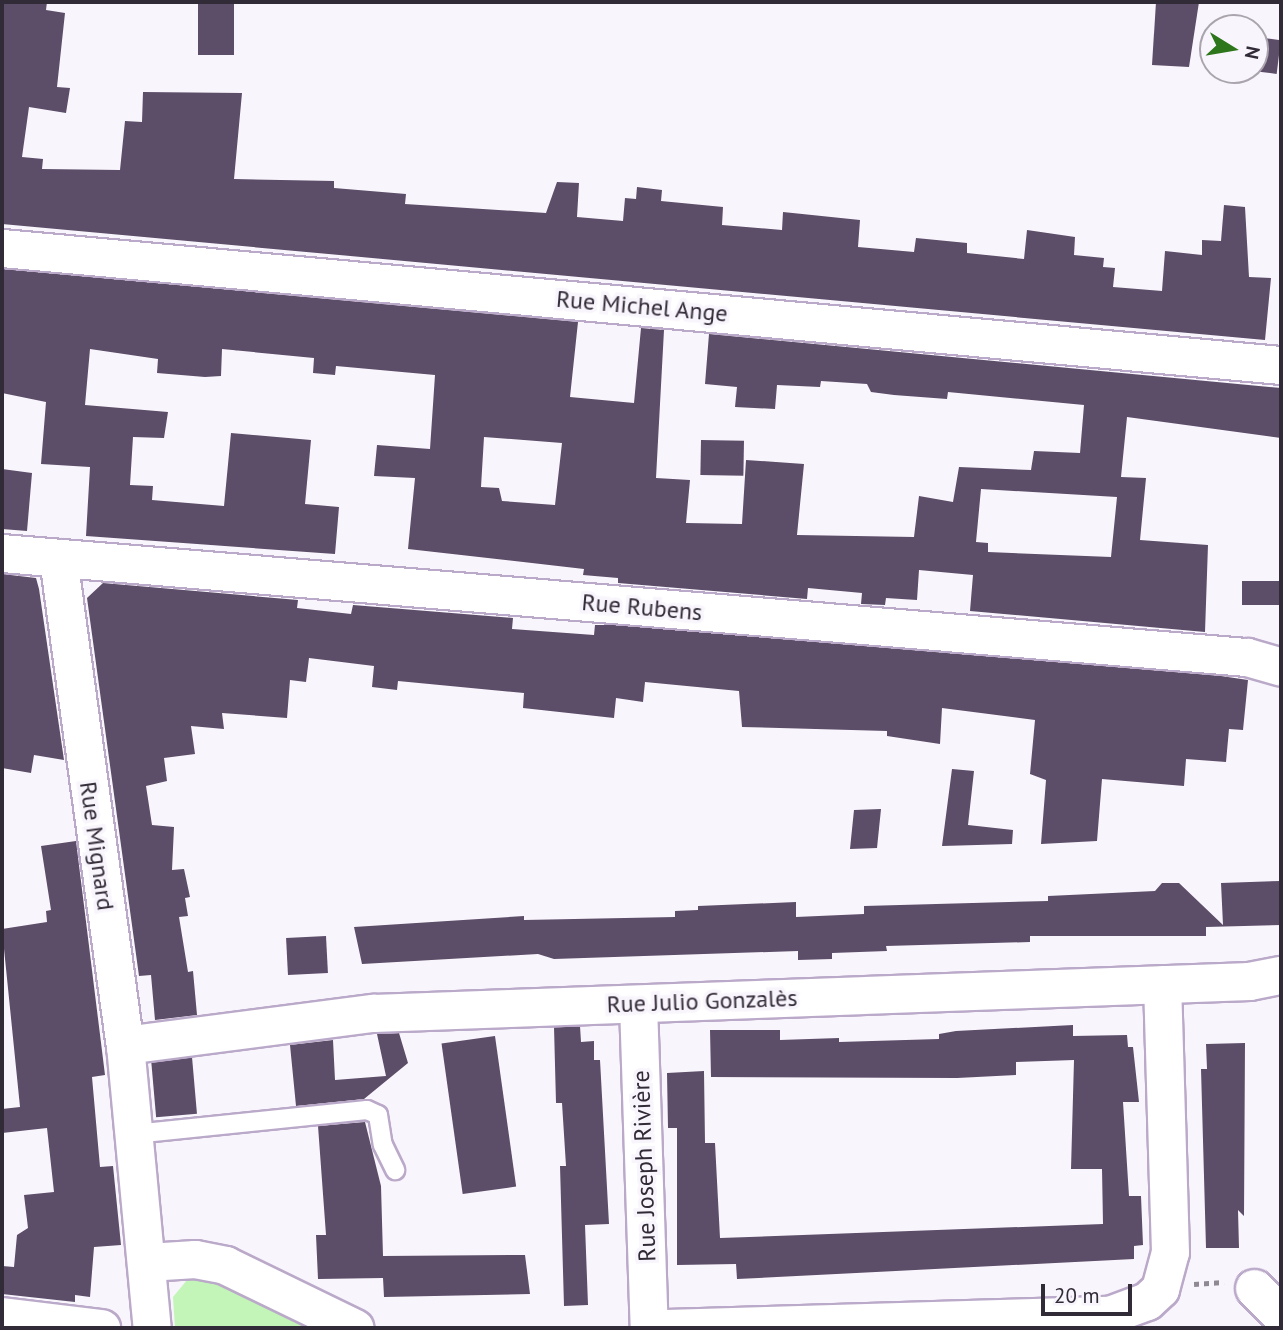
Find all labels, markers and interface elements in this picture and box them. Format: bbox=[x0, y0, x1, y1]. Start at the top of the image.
north arrow bbox=[1199, 14, 1269, 84]
text: N bbox=[1240, 44, 1266, 61]
street label: Rue Michel Ange bbox=[555, 284, 729, 328]
street label: Rue Rubens bbox=[581, 587, 703, 627]
street label: Rue Mignard bbox=[74, 780, 120, 912]
street label: Rue Julio Gonzalès bbox=[606, 983, 798, 1019]
street label: Rue Joseph Rivière bbox=[626, 1070, 662, 1262]
scale bar bbox=[1045, 1270, 1136, 1314]
text: 20 m bbox=[1054, 1282, 1100, 1309]

